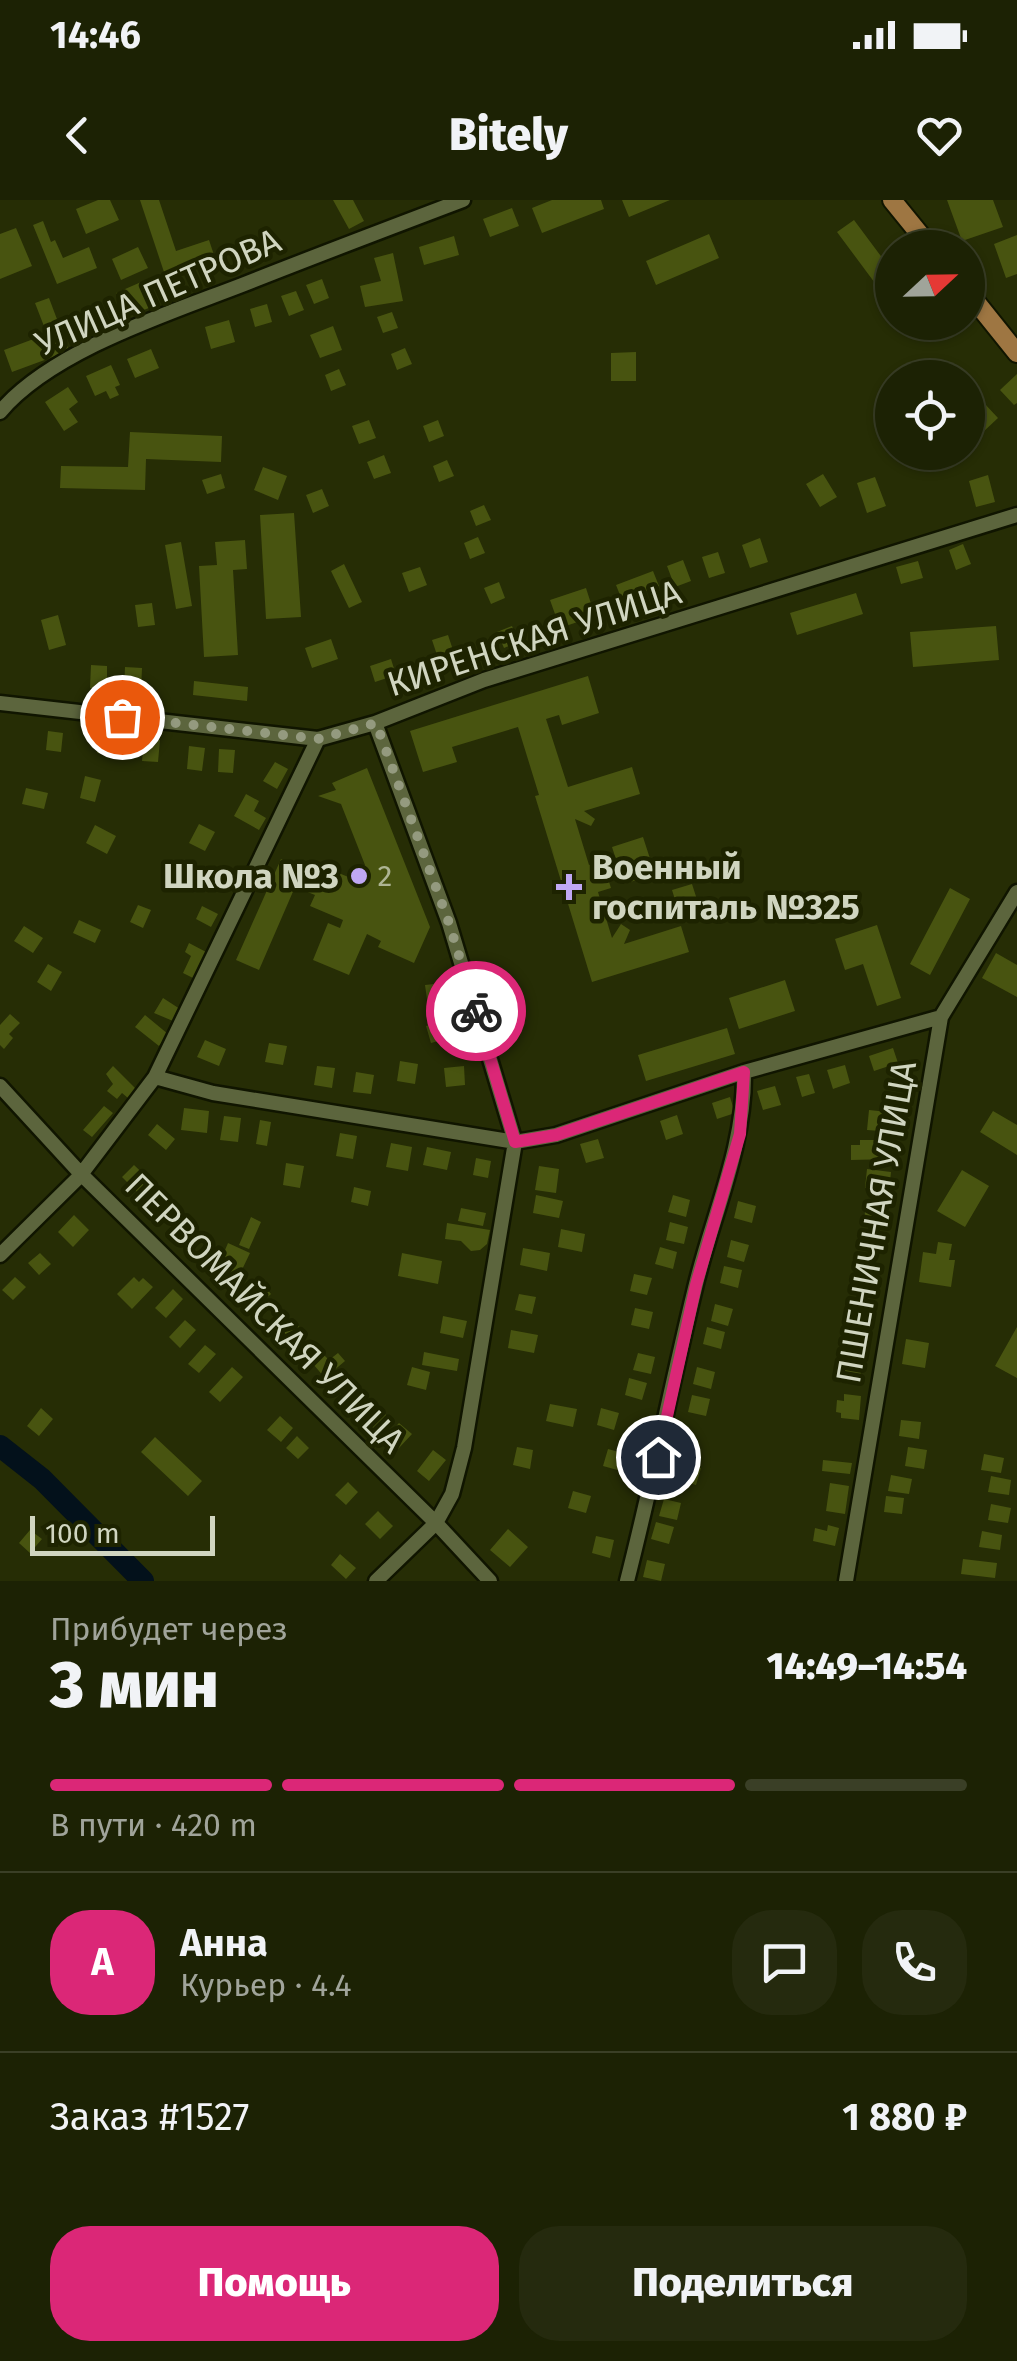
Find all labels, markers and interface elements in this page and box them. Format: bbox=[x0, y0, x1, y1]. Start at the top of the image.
text: 14:46 bbox=[50, 12, 141, 58]
icon: back bbox=[50, 108, 105, 163]
text: Bitely bbox=[449, 108, 568, 162]
icon: heart bbox=[912, 108, 967, 163]
street label: УЛИЦА ПЕТРОВА bbox=[29, 219, 287, 365]
north arrow bbox=[875, 230, 985, 340]
map controls bbox=[875, 230, 985, 470]
button: locate bbox=[875, 360, 985, 470]
street label: КИРЕНСКАЯ УЛИЦА bbox=[382, 571, 686, 705]
pin bbox=[80, 675, 165, 760]
icon: bag bbox=[95, 690, 150, 745]
place label: Военный госпиталь №325 bbox=[592, 846, 860, 928]
place label: Школа №3 bbox=[163, 855, 339, 897]
house number: 2 bbox=[378, 858, 392, 894]
marker: Школа №3 bbox=[348, 865, 370, 887]
marker: Военный госпиталь №325 bbox=[556, 874, 582, 900]
courier bbox=[426, 961, 526, 1061]
icon: bike bbox=[449, 984, 504, 1039]
street label: ПШЕНИЧНАЯ УЛИЦА bbox=[827, 1058, 925, 1386]
street label: ПЕРВОМАЙСКАЯ УЛИЦА bbox=[116, 1164, 414, 1462]
pin bbox=[616, 1415, 701, 1500]
icon: home bbox=[631, 1430, 686, 1485]
scale bar bbox=[30, 1511, 215, 1556]
text: 100 m bbox=[45, 1517, 120, 1550]
text: Прибудет через bbox=[50, 1610, 288, 1648]
text: 14:49–14:54 bbox=[766, 1643, 967, 1689]
text: 3 мин bbox=[50, 1646, 219, 1724]
text: В пути · 420 m bbox=[50, 1806, 257, 1844]
button: chat bbox=[732, 1910, 837, 2015]
button: phone bbox=[862, 1910, 967, 2015]
text: Анна bbox=[180, 1920, 268, 1966]
text: А bbox=[91, 1939, 114, 1985]
text: Курьер · 4.4 bbox=[180, 1966, 352, 2004]
text: Заказ #1527 bbox=[50, 2094, 249, 2140]
text: 1 880 ₽ bbox=[842, 2094, 967, 2140]
button: Помощь bbox=[50, 2226, 499, 2341]
button: Поделиться bbox=[519, 2226, 967, 2341]

